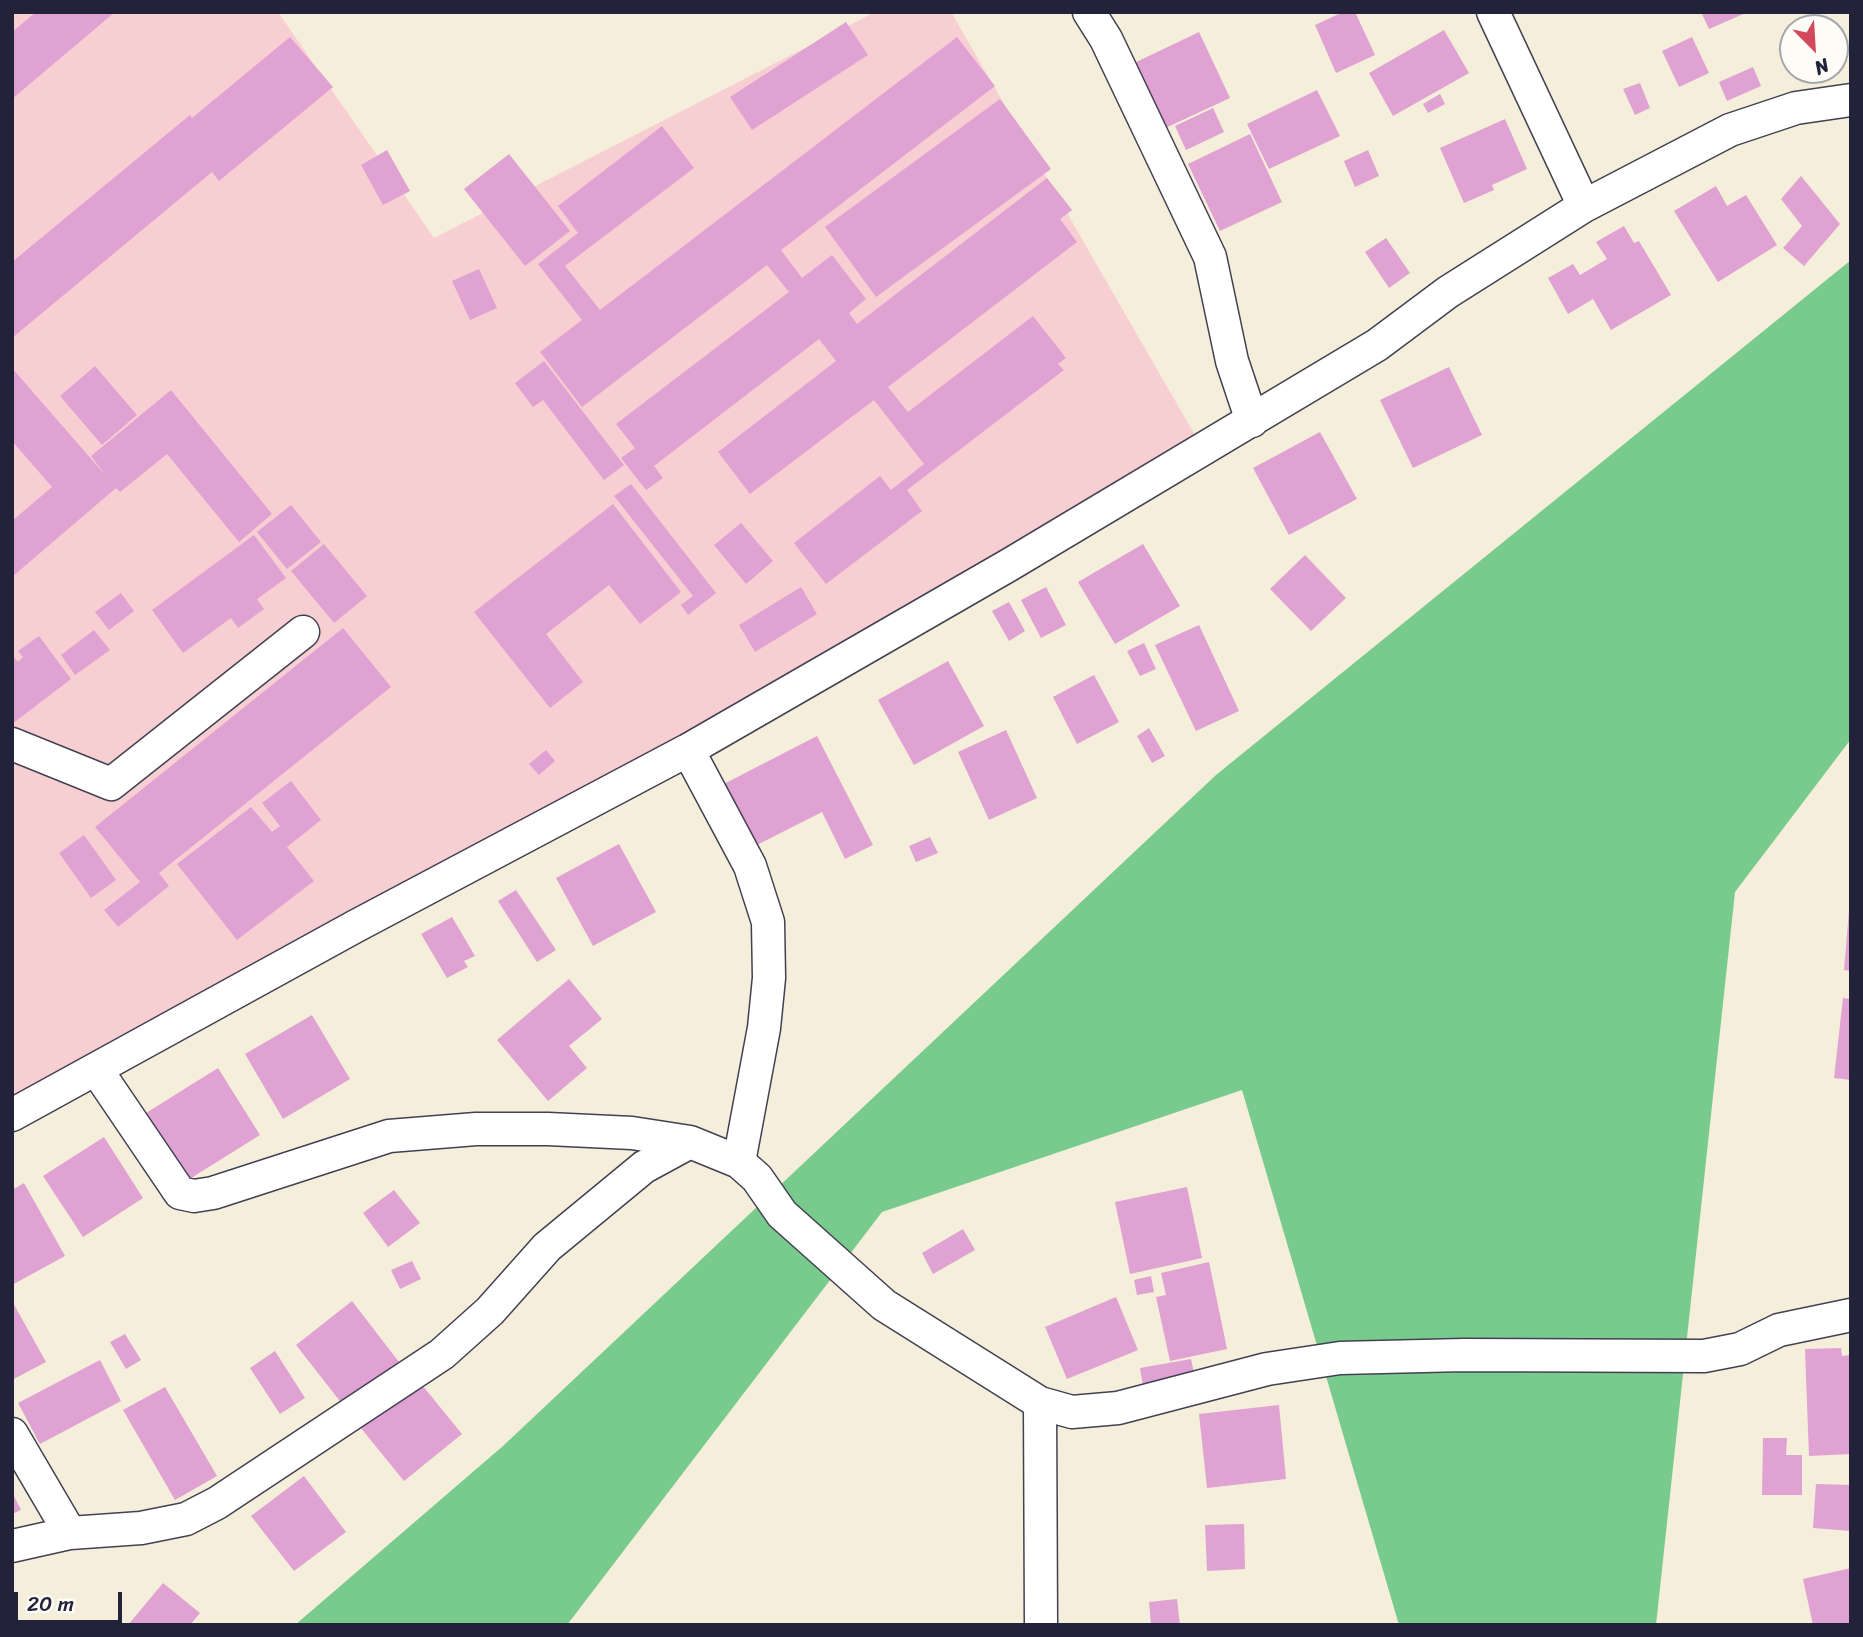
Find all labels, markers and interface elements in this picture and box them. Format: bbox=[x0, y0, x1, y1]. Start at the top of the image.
north arrow bbox=[1779, 14, 1849, 84]
text: N bbox=[1809, 49, 1835, 85]
scale bar bbox=[18, 1578, 126, 1622]
text: 20 m bbox=[27, 1585, 74, 1623]

